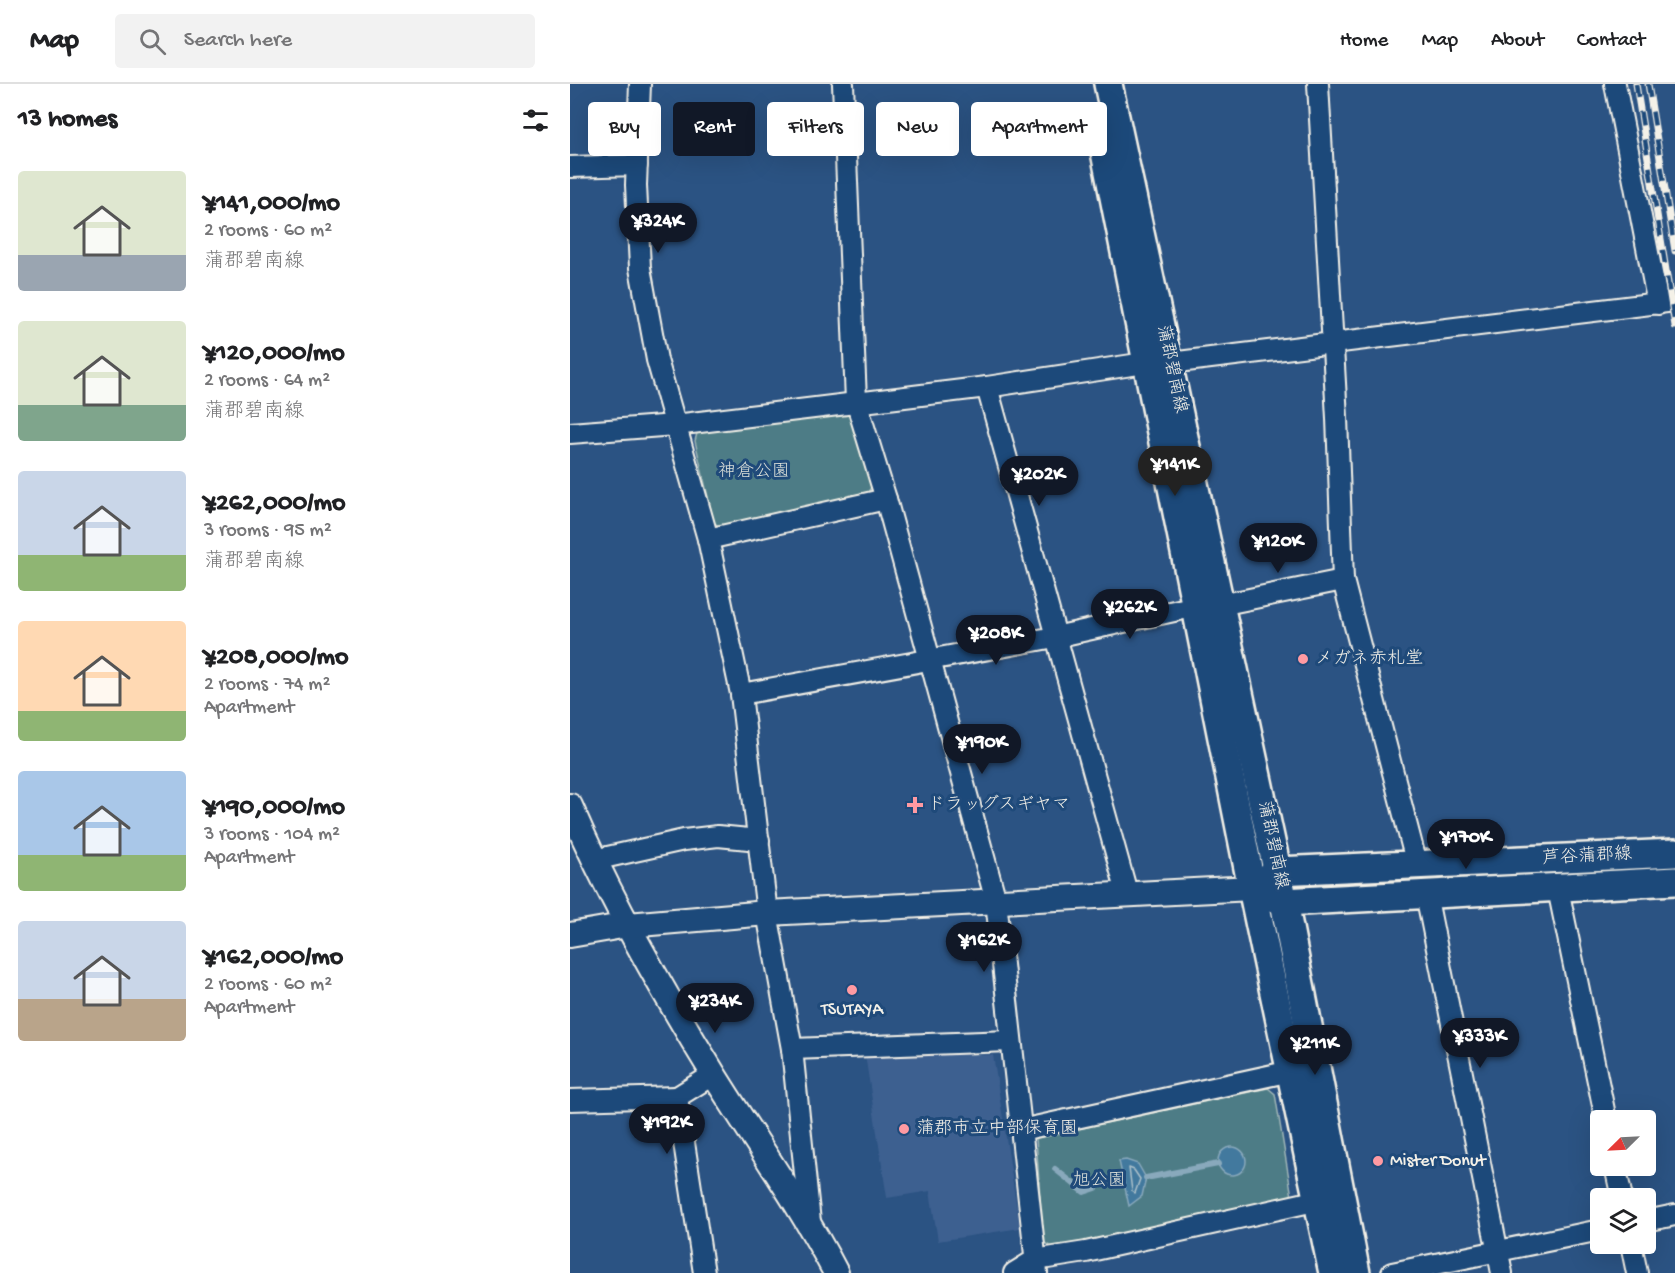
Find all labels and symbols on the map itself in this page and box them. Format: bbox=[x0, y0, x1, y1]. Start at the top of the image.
pin: ¥324K bbox=[616, 203, 700, 254]
street label: 蒲郡碧南線 bbox=[1151, 323, 1192, 415]
pin: ¥141K bbox=[1133, 446, 1217, 497]
pin: ¥202K bbox=[997, 456, 1081, 507]
park label: 神倉公園 bbox=[718, 461, 790, 483]
pin: ¥120K bbox=[1236, 523, 1320, 574]
pin: ¥262K bbox=[1088, 589, 1172, 640]
pin: ¥208K bbox=[954, 615, 1038, 666]
place label: メガネ赤札堂 bbox=[1315, 648, 1423, 670]
marker: メガネ赤札堂 bbox=[1296, 652, 1310, 666]
pin: ¥190K bbox=[940, 724, 1024, 775]
place label: ドラッグスギヤマ bbox=[927, 794, 1070, 816]
marker: ドラッグスギヤマ bbox=[908, 798, 922, 812]
street label: 蒲郡碧南線 bbox=[1252, 799, 1293, 891]
pin: ¥170K bbox=[1424, 819, 1508, 870]
street label: 芦谷蒲郡線 bbox=[1541, 843, 1632, 870]
pin: ¥162K bbox=[942, 922, 1026, 973]
pin: ¥234K bbox=[673, 983, 757, 1034]
marker: TSUTAYA bbox=[845, 983, 859, 997]
place label: TSUTAYA bbox=[820, 1000, 884, 1021]
pin: ¥333K bbox=[1438, 1018, 1522, 1069]
pin: ¥211K bbox=[1273, 1025, 1357, 1076]
pin: ¥192K bbox=[625, 1104, 709, 1155]
north arrow bbox=[1590, 1110, 1656, 1176]
place label: 蒲郡市立中部保育園 bbox=[916, 1118, 1078, 1140]
marker: 蒲郡市立中部保育園 bbox=[897, 1122, 911, 1136]
place label: Mister Donut bbox=[1390, 1151, 1487, 1172]
marker: Mister Donut bbox=[1371, 1154, 1385, 1168]
park label: 旭公園 bbox=[1072, 1170, 1126, 1192]

